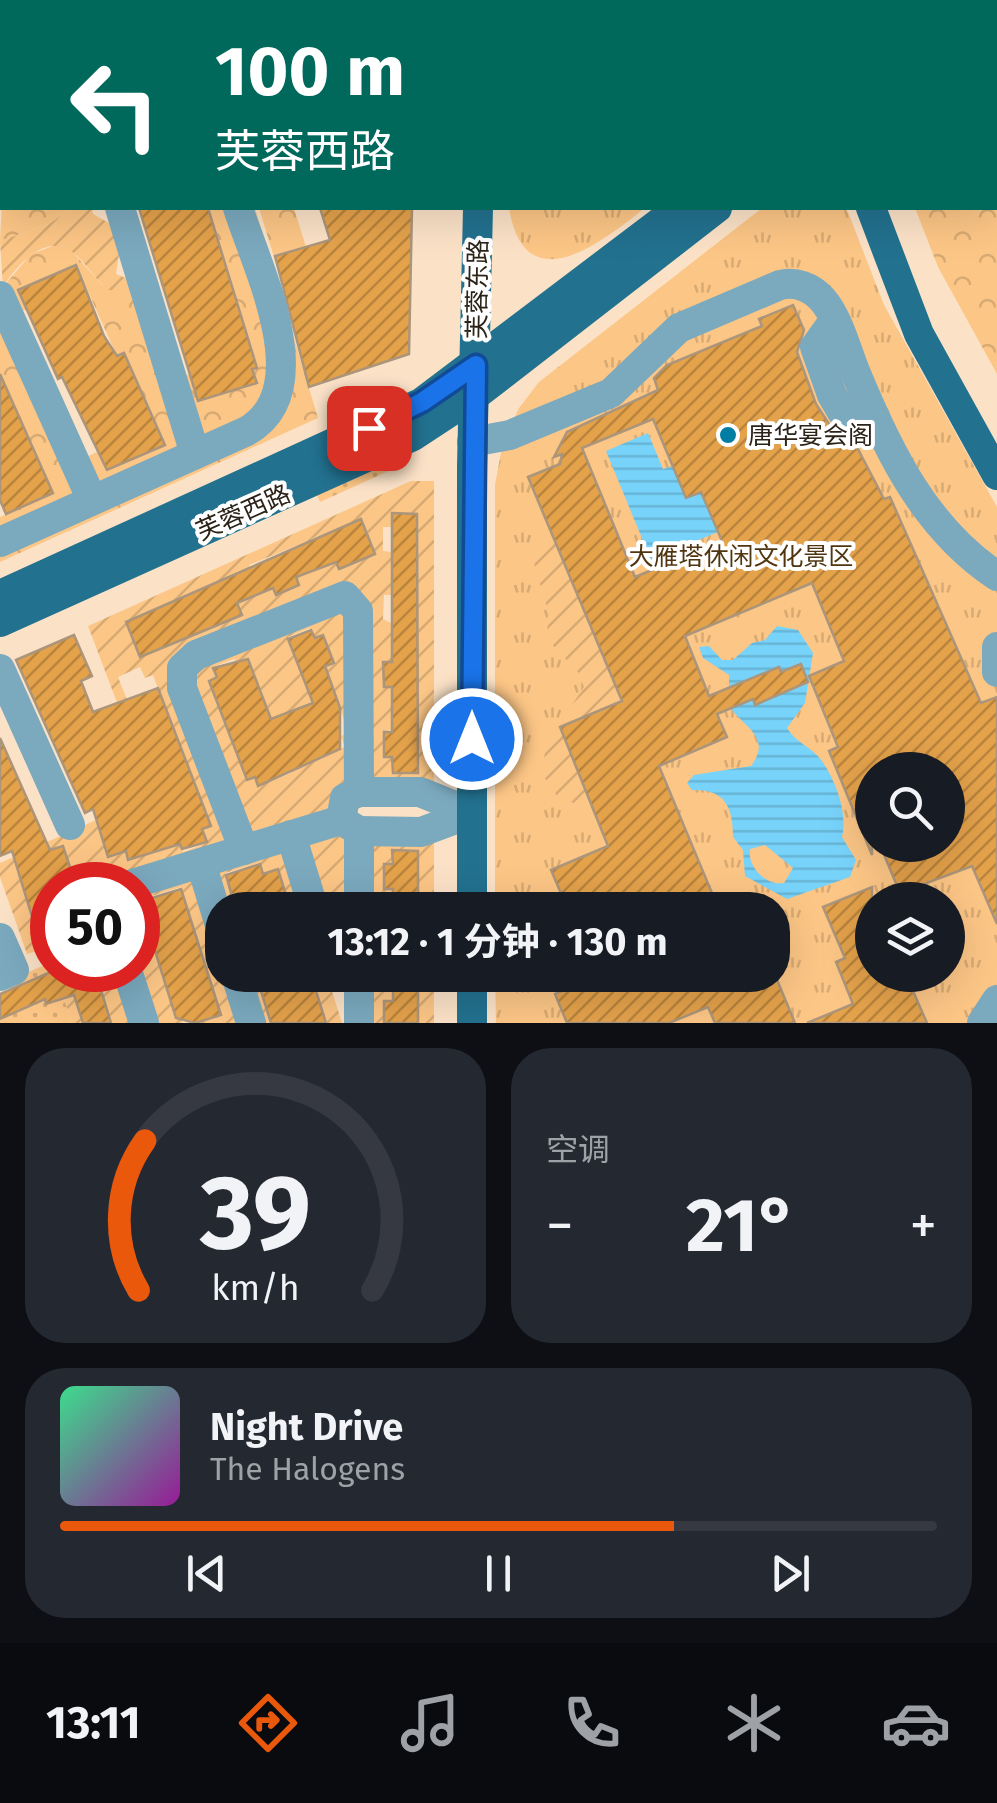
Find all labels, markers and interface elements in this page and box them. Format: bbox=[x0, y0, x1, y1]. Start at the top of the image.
text: 100 m bbox=[215, 30, 405, 114]
icon: left bbox=[50, 40, 180, 170]
text: 芙蓉西路 bbox=[215, 125, 395, 179]
street label: 芙蓉东路 bbox=[462, 239, 494, 339]
pin bbox=[327, 386, 412, 471]
icon: arrive bbox=[342, 401, 397, 456]
place label: 唐华宴会阁 bbox=[748, 421, 873, 451]
marker: 唐华宴会阁 bbox=[717, 424, 739, 446]
street label: 芙蓉西路 bbox=[192, 479, 295, 547]
park label: 大雁塔休闲文化景区 bbox=[628, 542, 854, 572]
position arrow bbox=[420, 687, 524, 791]
map controls bbox=[855, 752, 965, 992]
button: search bbox=[855, 752, 965, 862]
speed limit sign: 50 bbox=[30, 862, 160, 992]
button: layers bbox=[855, 882, 965, 992]
text: 13:12 · 1 分钟 · 130 m bbox=[327, 919, 668, 965]
text: 空调 bbox=[546, 1131, 610, 1169]
text: 39 bbox=[199, 1151, 311, 1276]
text: 21° bbox=[686, 1181, 797, 1271]
text: − bbox=[546, 1193, 574, 1259]
text: + bbox=[910, 1193, 937, 1259]
text: km/h bbox=[211, 1267, 300, 1309]
text: Night Drive bbox=[210, 1404, 403, 1450]
text: The Halogens bbox=[210, 1450, 405, 1488]
icon: previous bbox=[179, 1546, 234, 1601]
icon: pause bbox=[471, 1546, 526, 1601]
icon: next bbox=[763, 1546, 818, 1601]
icon: directions bbox=[233, 1688, 303, 1758]
icon: music bbox=[395, 1688, 465, 1758]
icon: phone bbox=[557, 1688, 627, 1758]
icon: climate bbox=[719, 1688, 789, 1758]
icon: car bbox=[881, 1688, 951, 1758]
text: 13:11 bbox=[46, 1696, 141, 1750]

